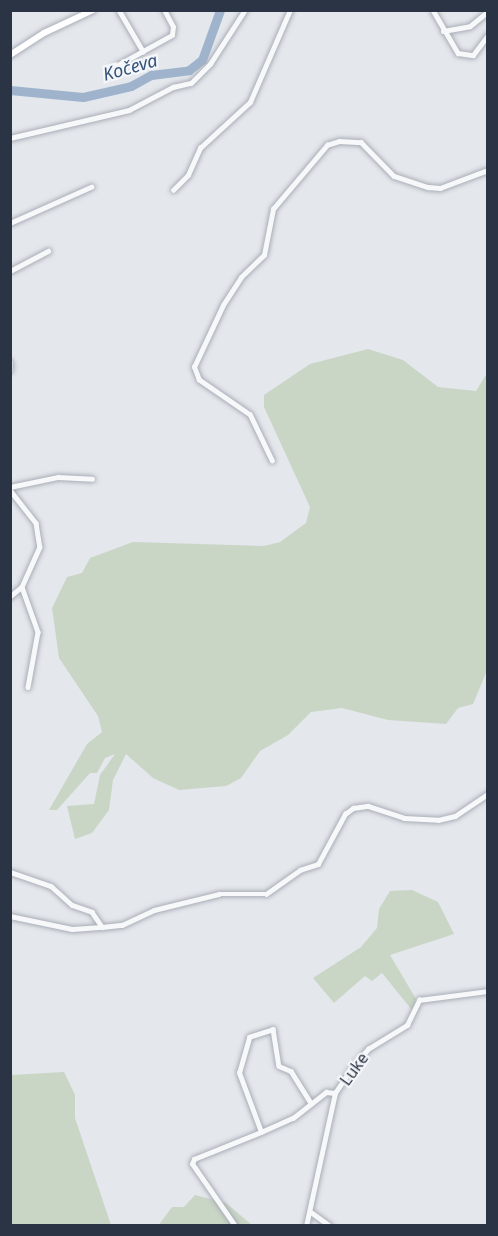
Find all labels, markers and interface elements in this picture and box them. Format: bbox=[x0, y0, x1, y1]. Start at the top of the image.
water label: Kočeva bbox=[100, 49, 160, 85]
street label: Luke bbox=[336, 1049, 372, 1089]

